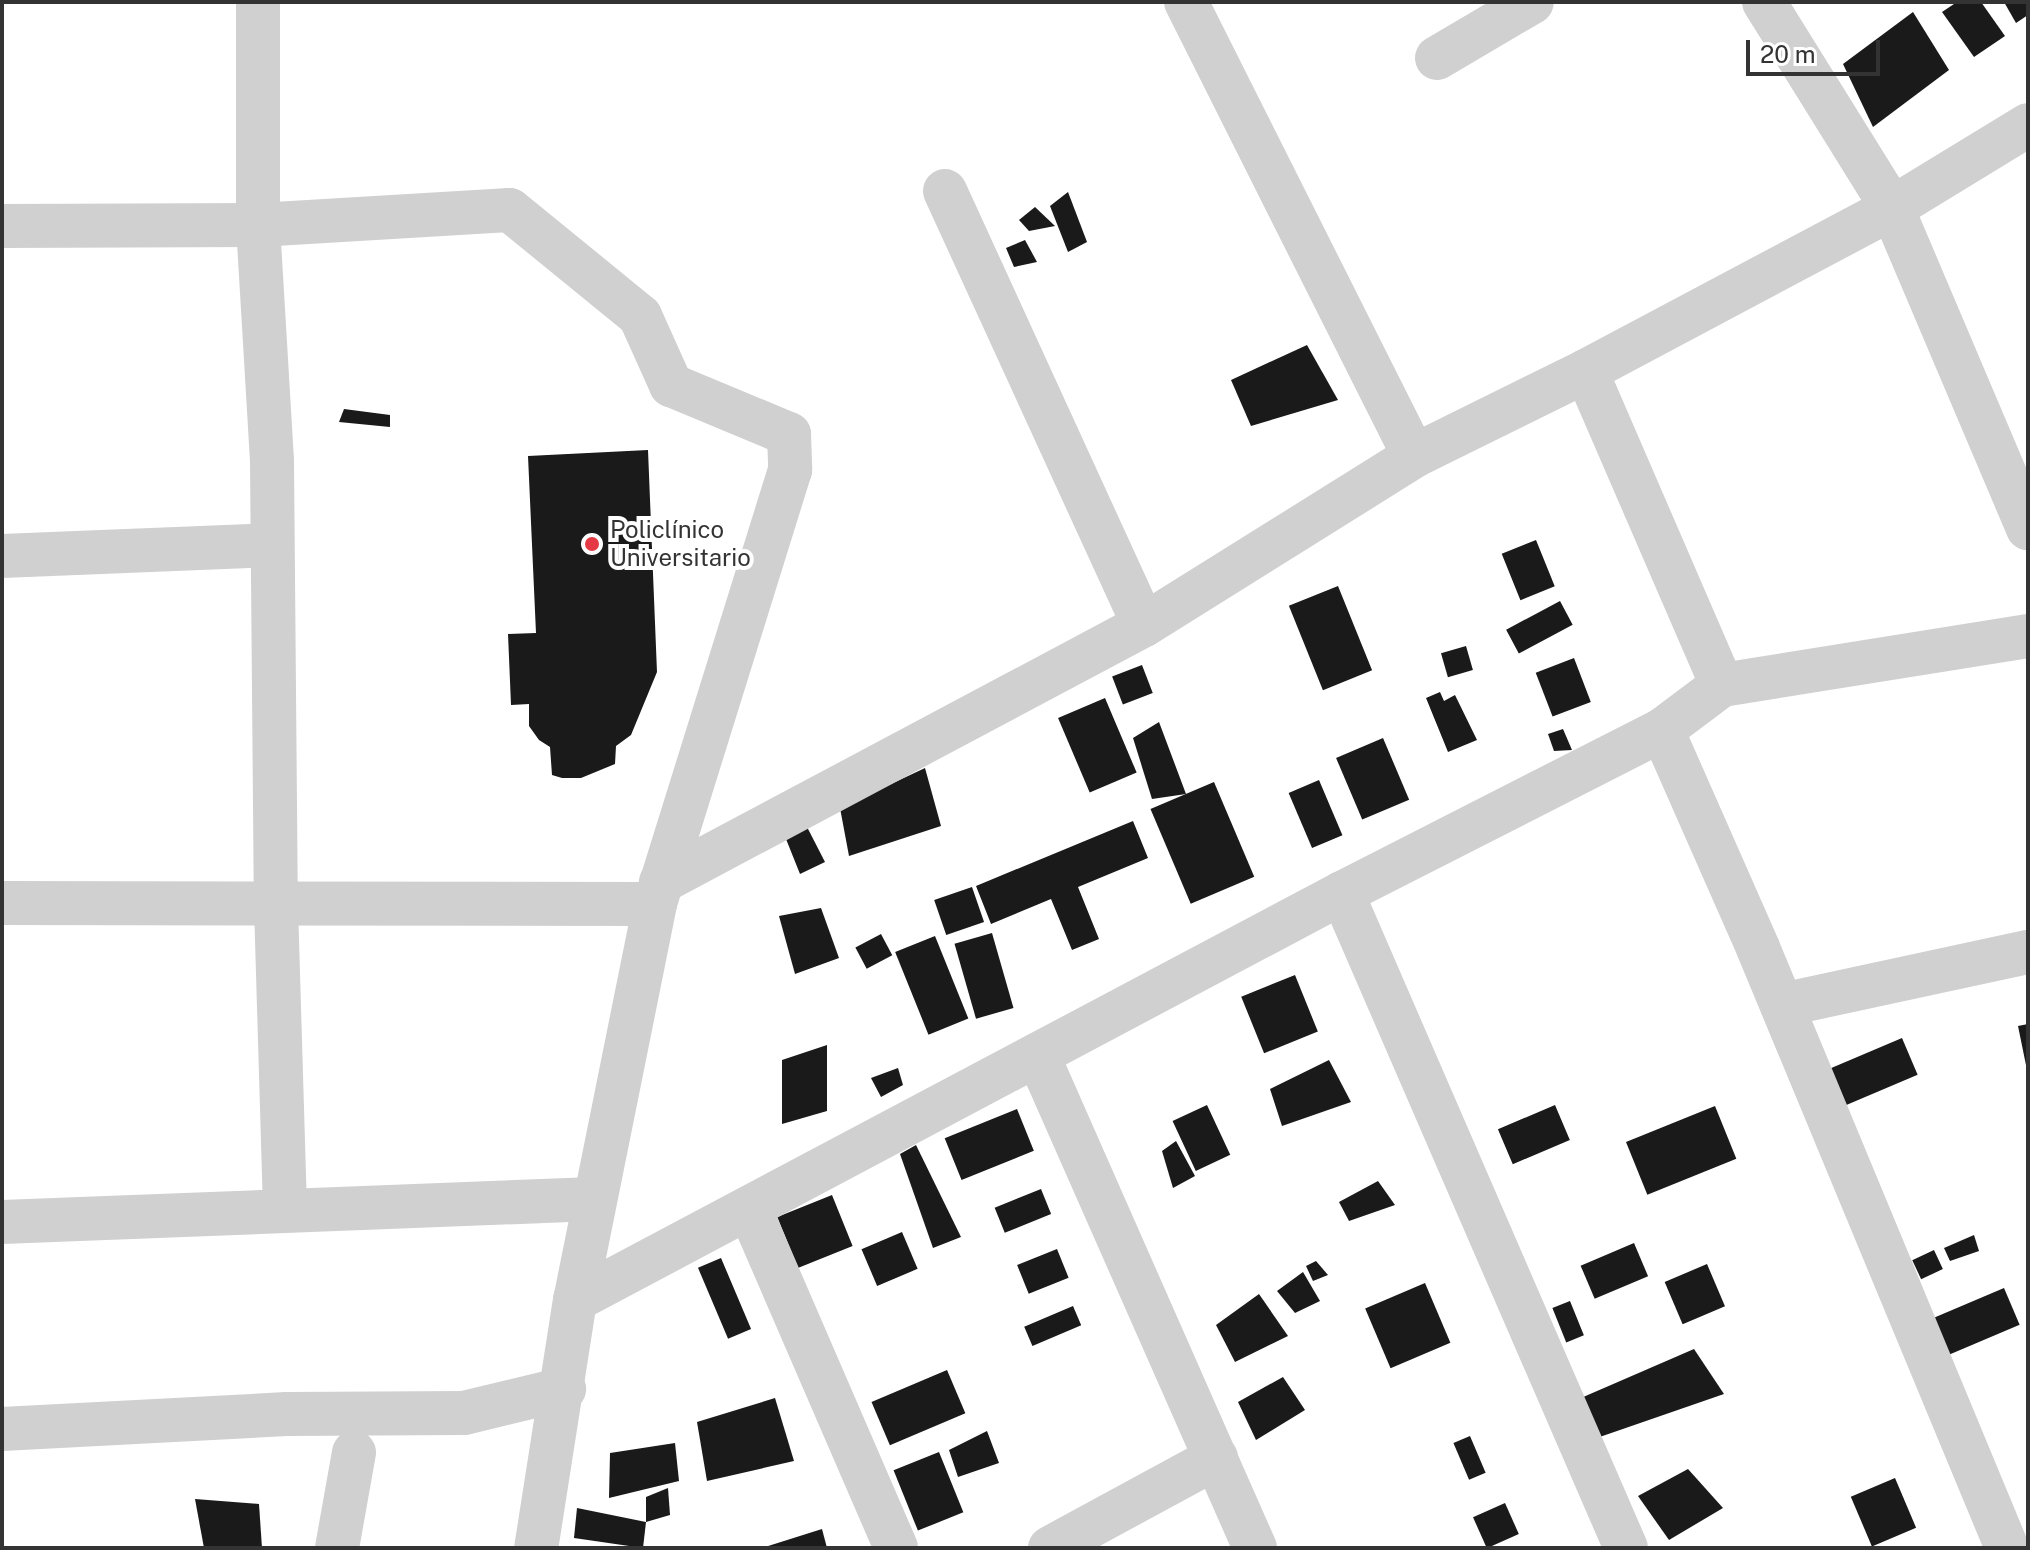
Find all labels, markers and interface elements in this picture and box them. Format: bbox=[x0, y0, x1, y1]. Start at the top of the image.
scale bar bbox=[1750, 24, 1884, 74]
text: 20 m bbox=[1760, 40, 1816, 68]
place label: Policlínico Universitario bbox=[610, 516, 751, 572]
marker: Policlínico Universitario bbox=[581, 533, 603, 555]

